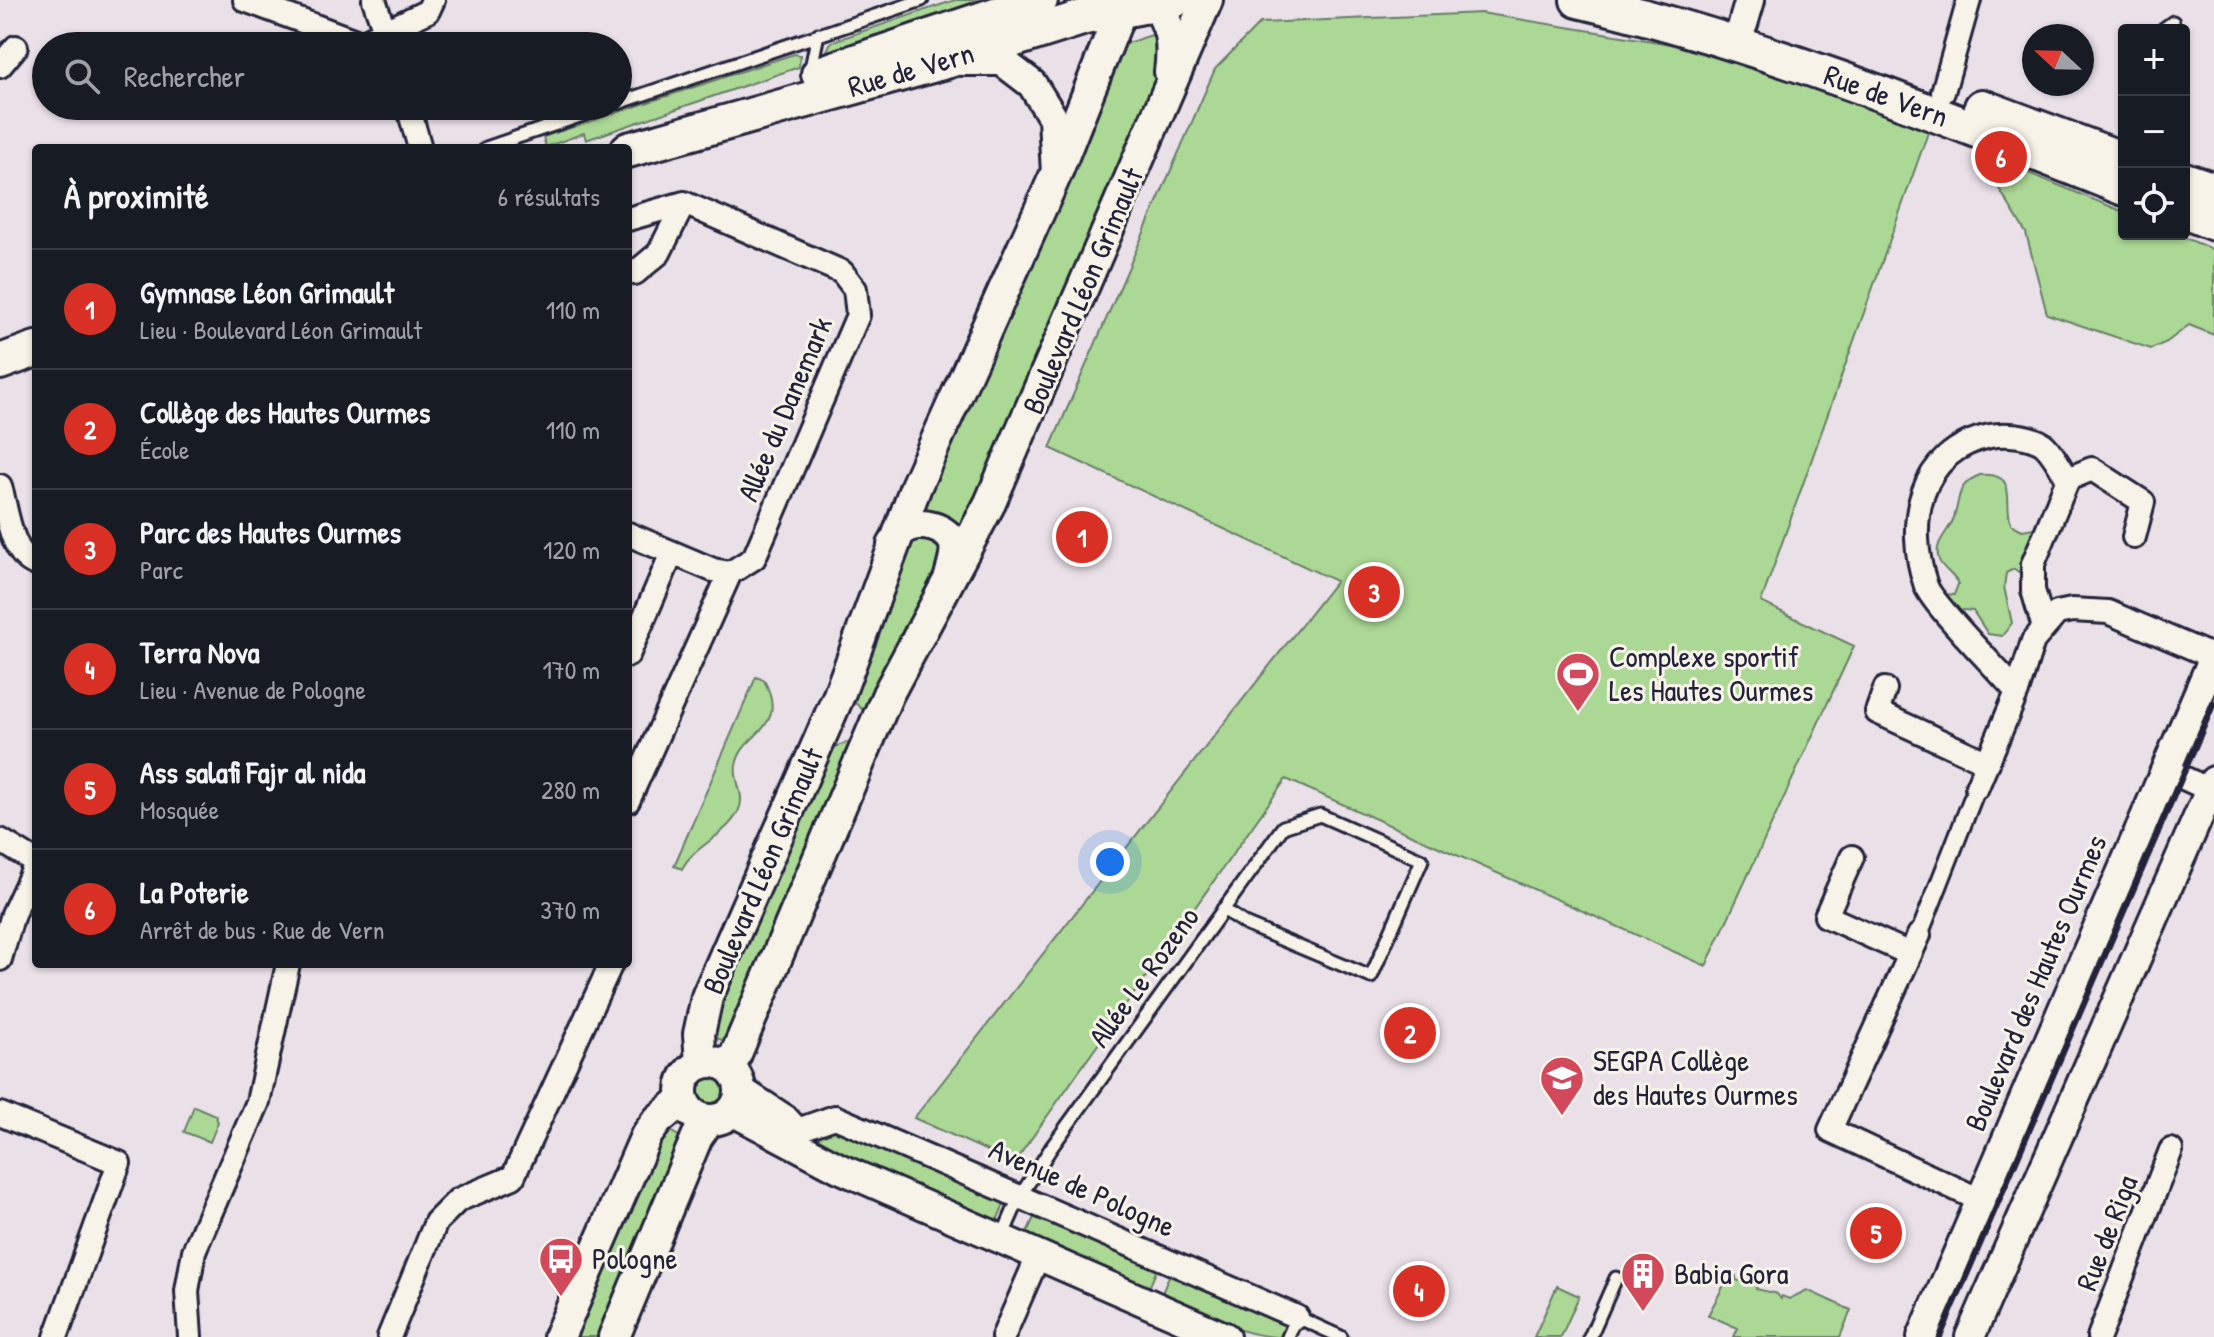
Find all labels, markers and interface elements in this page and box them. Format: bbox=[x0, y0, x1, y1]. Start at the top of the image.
north arrow bbox=[2022, 24, 2094, 96]
map controls bbox=[2118, 24, 2190, 240]
button: + bbox=[2118, 24, 2190, 96]
search box bbox=[32, 32, 632, 120]
street label: Rue de Vern bbox=[843, 32, 978, 106]
icon: search bbox=[60, 54, 104, 98]
street label: Rue de Vern bbox=[1819, 54, 1954, 136]
text: Rechercher bbox=[124, 56, 245, 96]
button: − bbox=[2118, 96, 2190, 168]
pin: 6 bbox=[1975, 127, 2027, 187]
street label: Boulevard Léon Grimault bbox=[1012, 161, 1152, 420]
button: locate bbox=[2118, 168, 2190, 240]
text: À proximité bbox=[64, 173, 209, 219]
text: 6 résultats bbox=[498, 179, 600, 214]
text: Gymnase Léon Grimault bbox=[140, 272, 394, 312]
text: 1 bbox=[85, 292, 95, 327]
text: 110 m bbox=[546, 292, 600, 327]
street label: Allée du Danemark bbox=[727, 310, 841, 507]
text: Lieu · Boulevard Léon Grimault bbox=[140, 312, 422, 347]
text: Collège des Hautes Ourmes bbox=[140, 392, 430, 432]
text: 2 bbox=[84, 412, 96, 447]
text: 110 m bbox=[546, 412, 600, 447]
text: École bbox=[140, 432, 189, 467]
pin: 1 bbox=[1056, 507, 1108, 567]
text: Parc des Hautes Ourmes bbox=[140, 512, 401, 552]
text: 3 bbox=[84, 532, 96, 567]
text: 120 m bbox=[543, 532, 600, 567]
text: Parc bbox=[140, 552, 183, 587]
pin: 3 bbox=[1348, 562, 1400, 622]
text: Terra Nova bbox=[140, 632, 260, 672]
place label: Complexe sportif Les Hautes Ourmes bbox=[1609, 636, 1813, 710]
sports icon: Complexe sportif Les Hautes Ourmes bbox=[1554, 650, 1602, 713]
text: 4 bbox=[85, 652, 95, 687]
text: 170 m bbox=[542, 652, 600, 687]
text: Lieu · Avenue de Pologne bbox=[140, 672, 366, 707]
street label: Boulevard Léon Grimault bbox=[692, 741, 832, 1000]
text: Ass salafi Fajr al nida bbox=[140, 752, 365, 792]
text: 5 bbox=[85, 772, 96, 807]
text: 280 m bbox=[541, 772, 600, 807]
text: Mosquée bbox=[140, 792, 219, 827]
street label: Boulevard des Hautes Ourmes bbox=[1955, 828, 2116, 1137]
your location bbox=[1090, 842, 1130, 882]
text: La Poterie bbox=[140, 872, 249, 912]
text: 6 bbox=[85, 892, 95, 927]
text: 370 m bbox=[540, 892, 600, 927]
street label: Allée Le Rozeno bbox=[1079, 898, 1208, 1055]
text: Arrêt de bus · Rue de Vern bbox=[140, 912, 384, 947]
pin: 2 bbox=[1384, 1003, 1436, 1063]
place label: SEGPA Collège des Hautes Ourmes bbox=[1593, 1040, 1798, 1114]
school or university icon: SEGPA Collège des Hautes Ourmes bbox=[1538, 1054, 1586, 1117]
street label: Avenue de Pologne bbox=[983, 1128, 1181, 1246]
street label: Rue de Riga bbox=[2066, 1169, 2146, 1296]
pin: 5 bbox=[1850, 1203, 1902, 1263]
bus stop icon: Pologne bbox=[537, 1235, 585, 1298]
place label: Pologne bbox=[592, 1238, 677, 1278]
building icon: Babia Gora bbox=[1619, 1250, 1667, 1313]
place label: Babia Gora bbox=[1674, 1253, 1789, 1293]
pin: 4 bbox=[1393, 1261, 1445, 1321]

